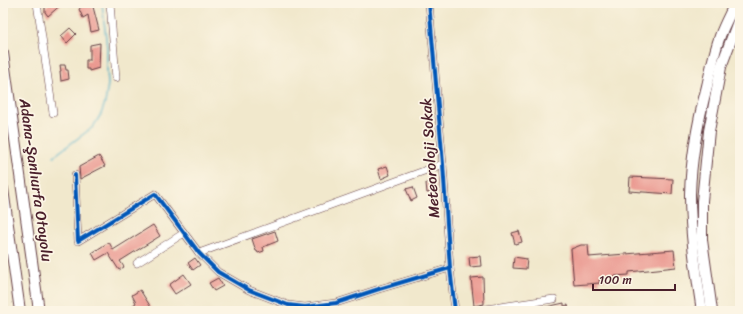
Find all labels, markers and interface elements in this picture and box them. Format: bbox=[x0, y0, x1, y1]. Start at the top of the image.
street label: Adana-Şanlıurfa Otoyolu bbox=[12, 96, 60, 263]
street label: Meteoroloji Sokak bbox=[413, 97, 447, 219]
scale bar bbox=[593, 266, 675, 292]
text: 100 m bbox=[599, 269, 632, 291]

